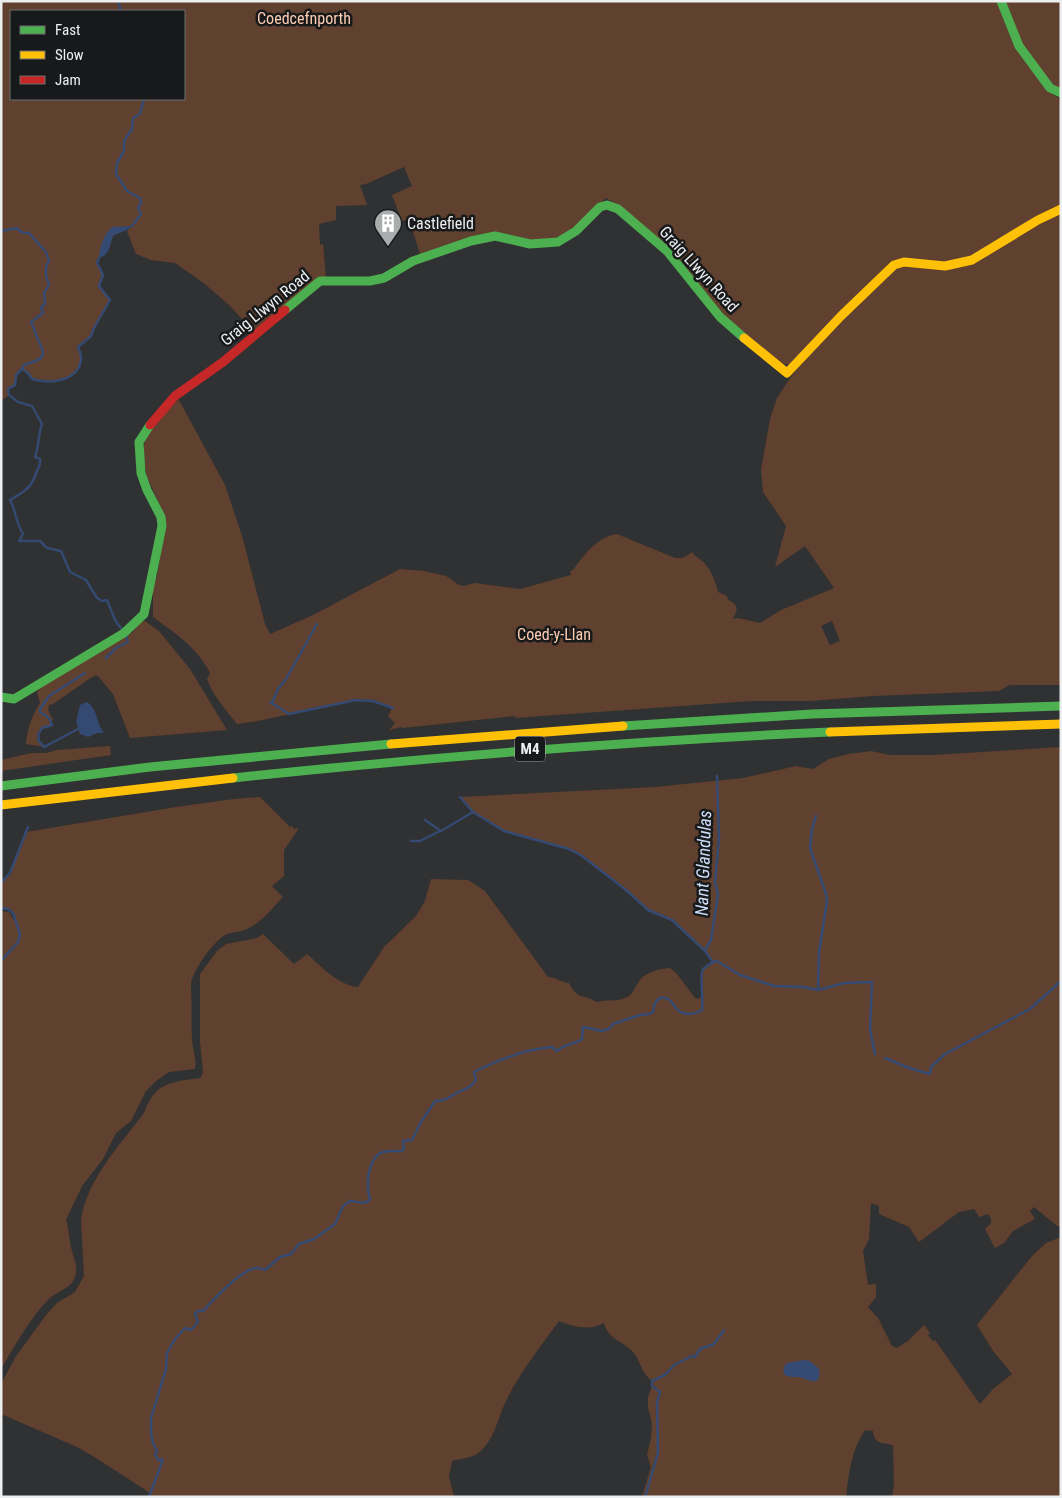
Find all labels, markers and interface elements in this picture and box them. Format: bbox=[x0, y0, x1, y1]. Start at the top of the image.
park label: Coedcefnporth bbox=[257, 9, 351, 28]
legend bbox=[10, 10, 185, 100]
text: Fast bbox=[55, 21, 80, 39]
text: Slow bbox=[55, 46, 84, 64]
text: Jam bbox=[55, 71, 81, 89]
building icon: Castlefield bbox=[373, 208, 403, 247]
place label: Castlefield bbox=[407, 214, 474, 233]
street label: Graig Llwyn Road bbox=[656, 222, 742, 316]
street label: Graig Llwyn Road bbox=[217, 266, 313, 350]
park label: Coed-y-Llan bbox=[517, 625, 591, 644]
road number: M4 bbox=[515, 736, 545, 762]
water label: Nant Glandulas bbox=[691, 810, 715, 916]

